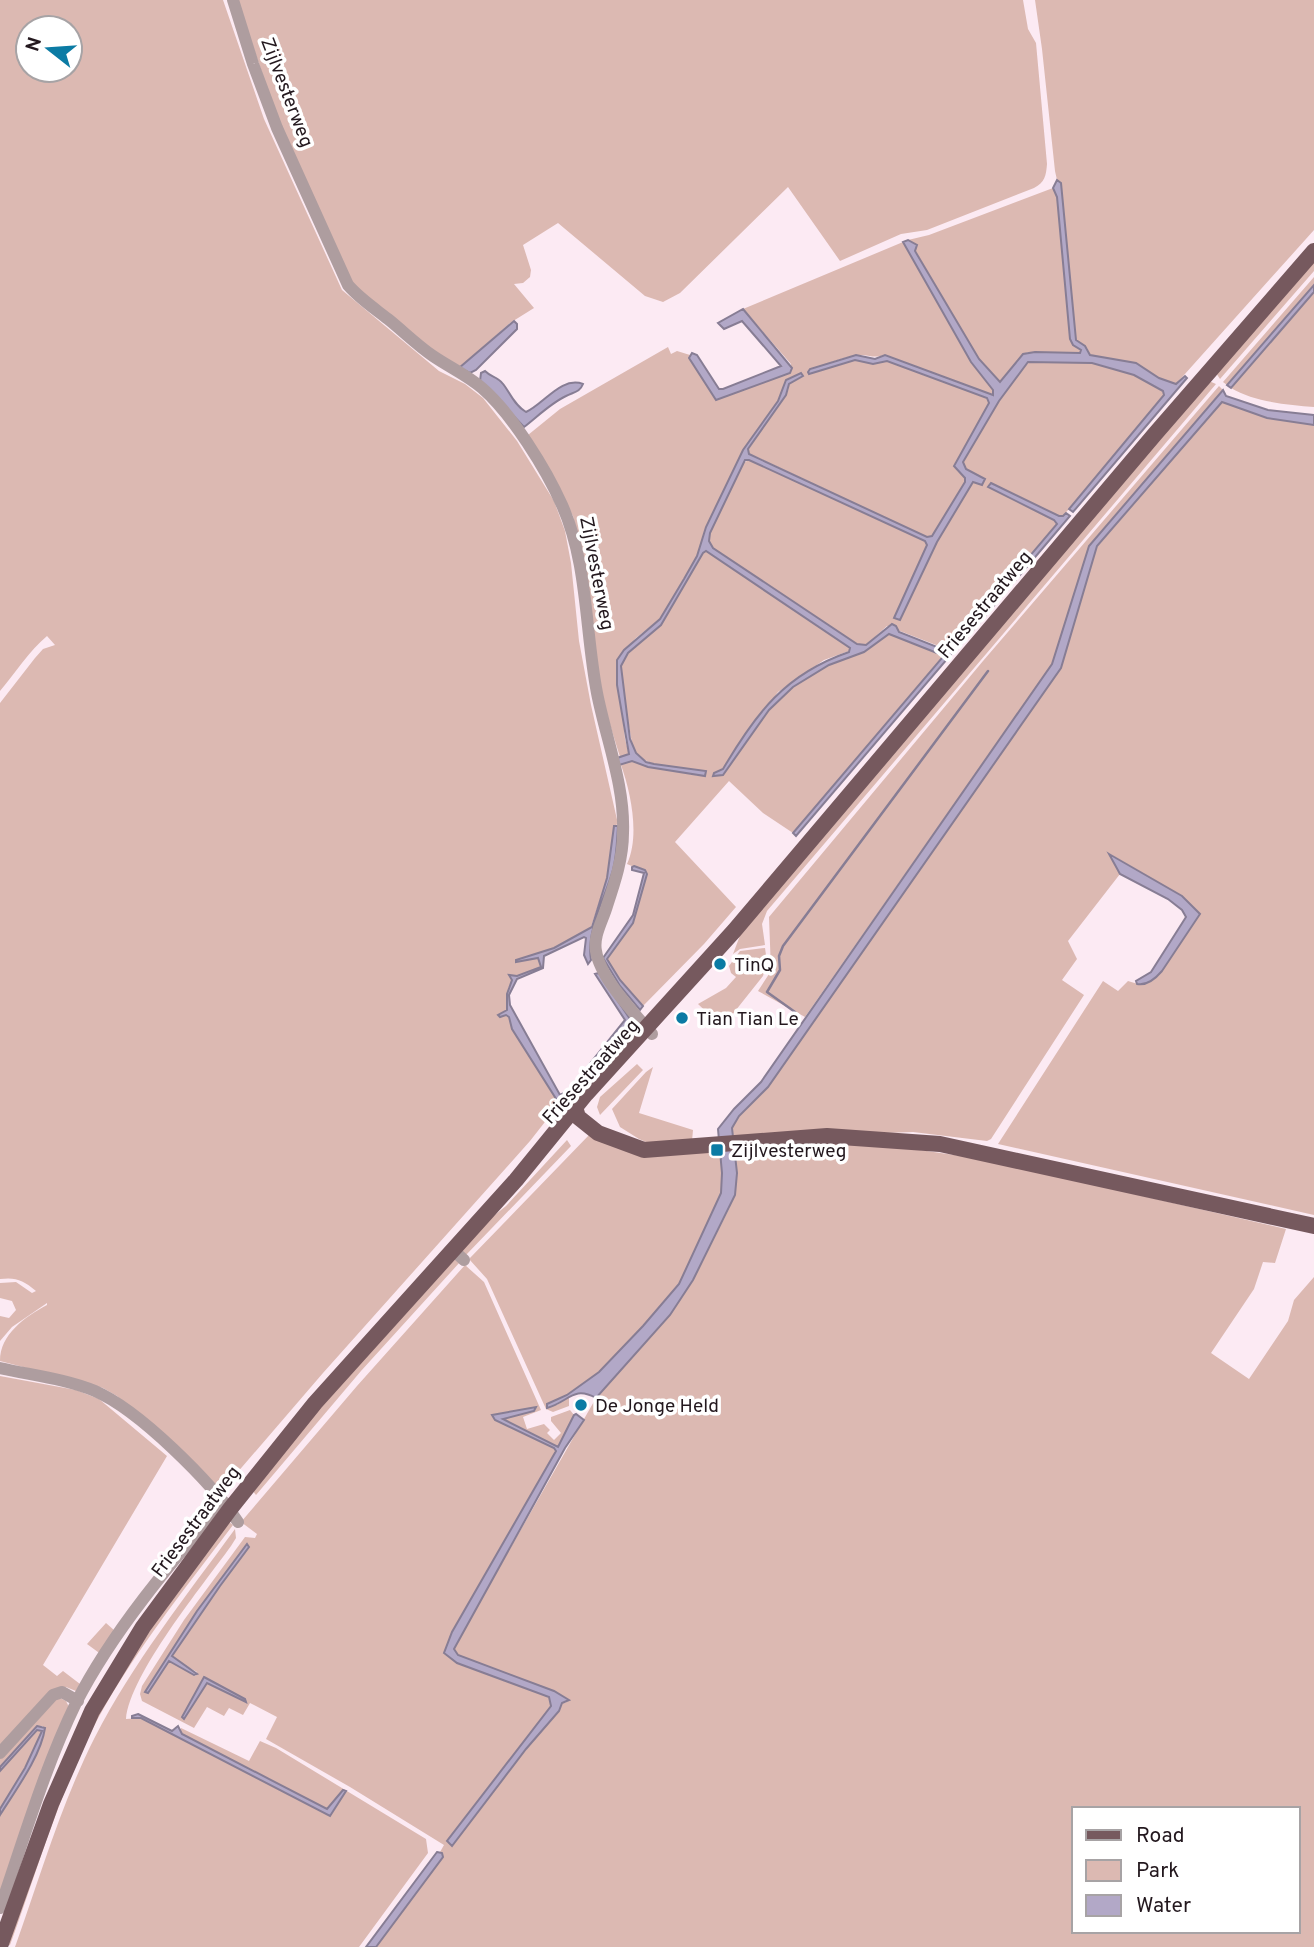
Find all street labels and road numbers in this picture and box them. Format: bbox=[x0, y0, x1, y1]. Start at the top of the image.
street label: Zijlvesterweg bbox=[254, 35, 318, 151]
street label: Zijlvesterweg bbox=[573, 514, 619, 632]
street label: Friesestraatweg bbox=[933, 546, 1038, 664]
street label: Friesestraatweg bbox=[538, 1015, 645, 1130]
street label: Friesestraatweg bbox=[147, 1462, 246, 1583]

